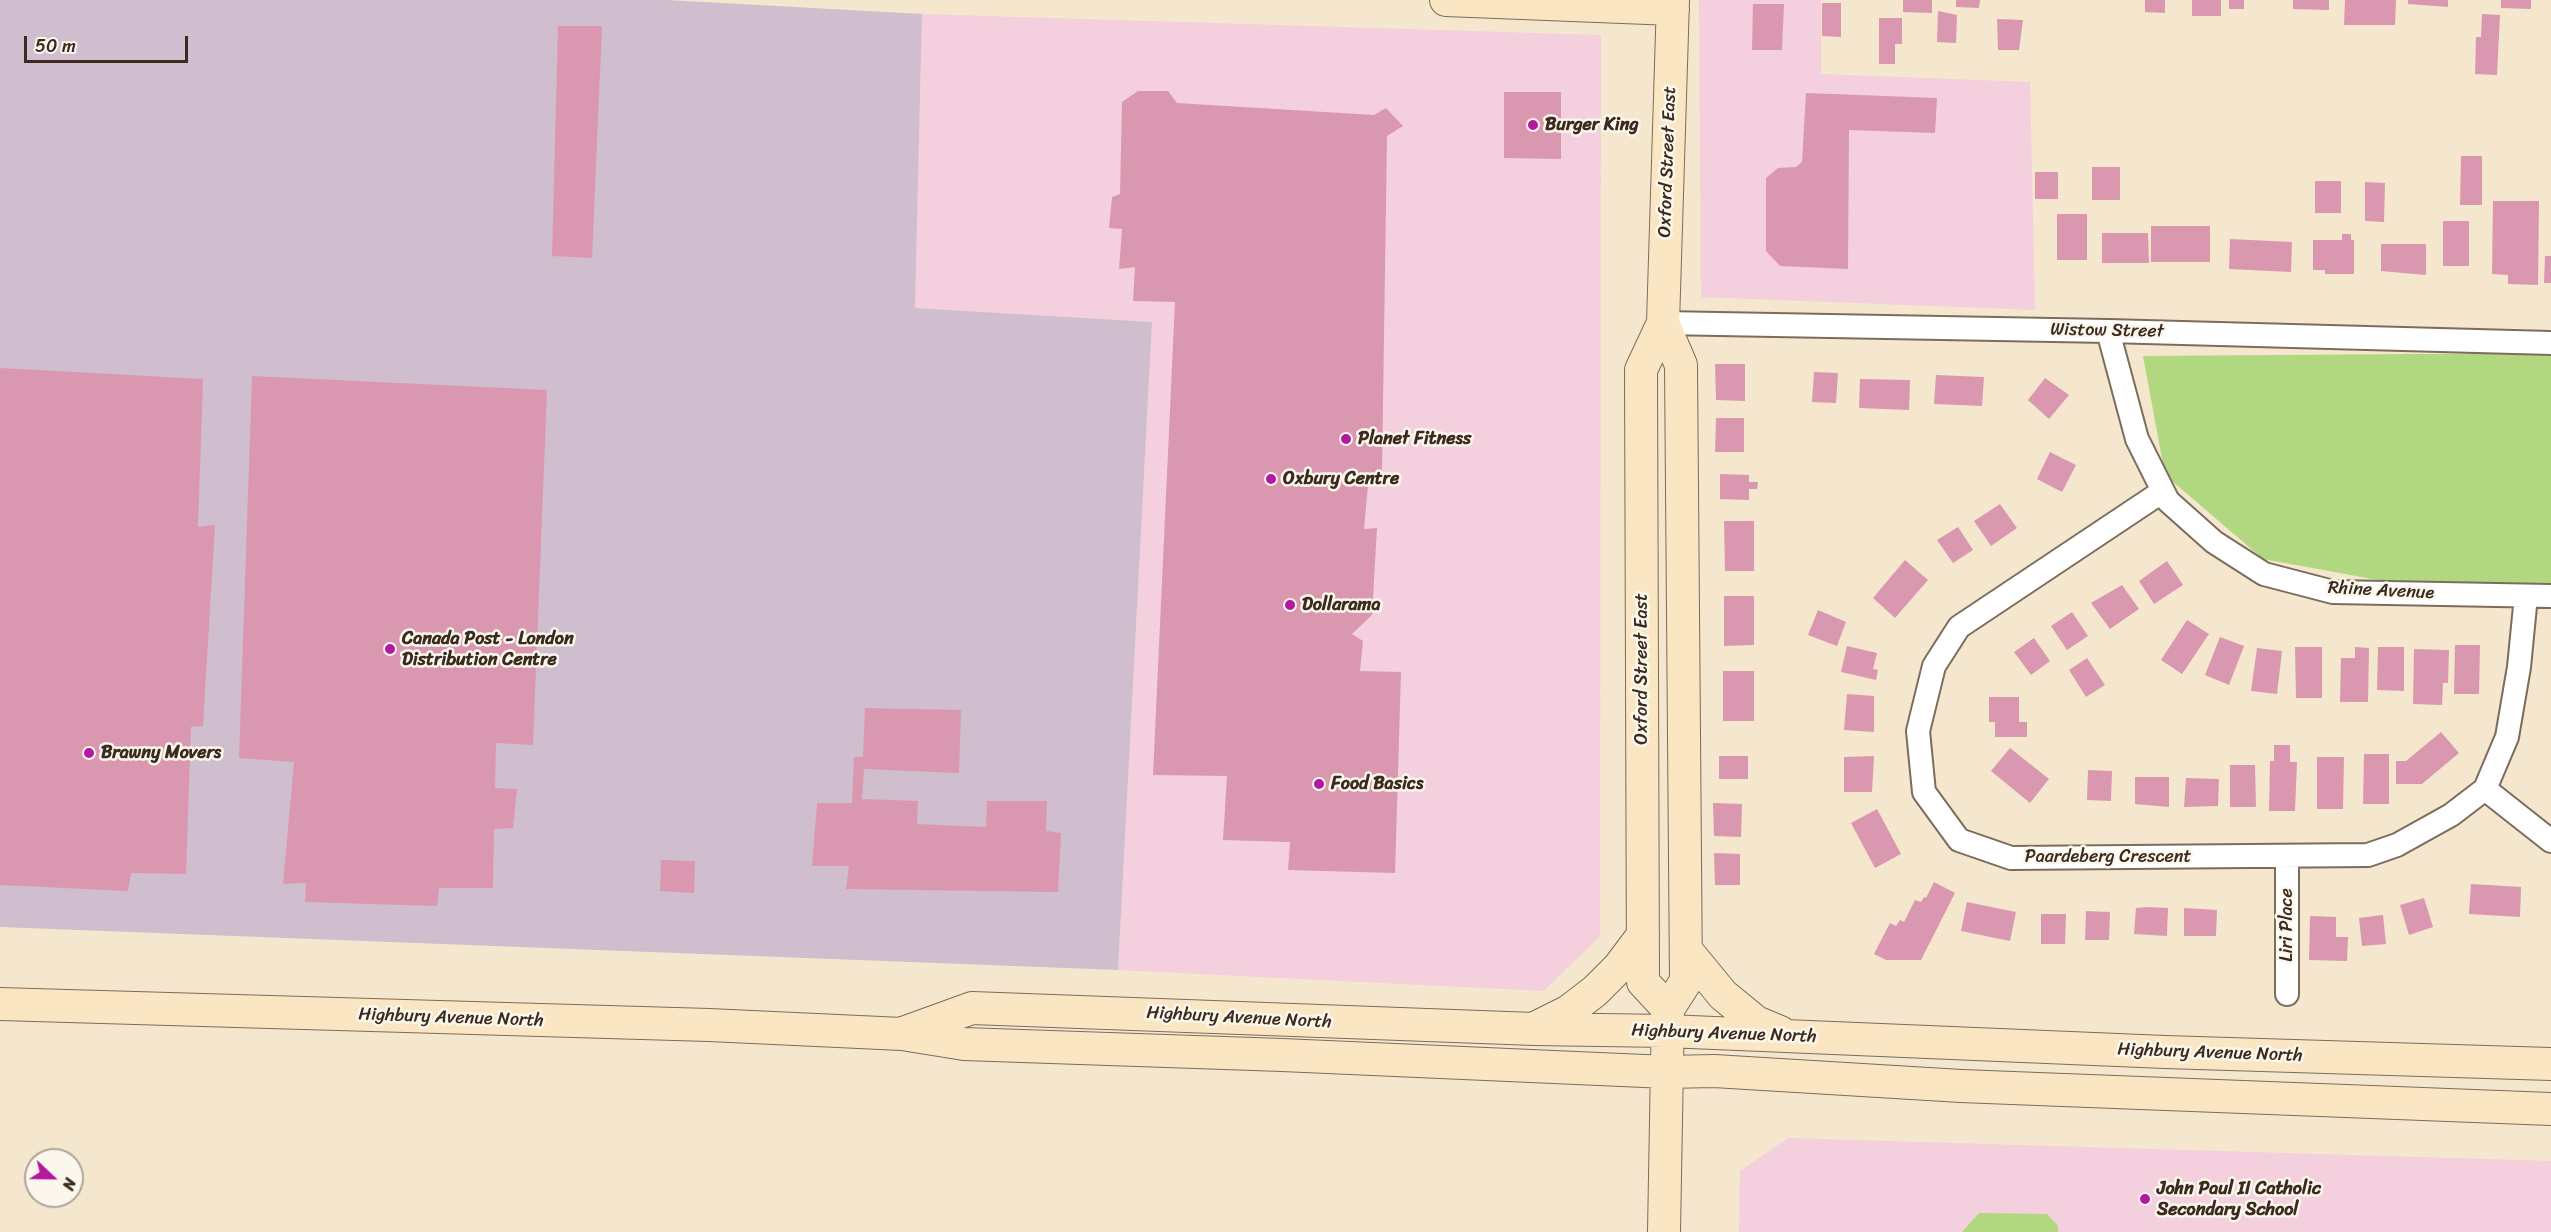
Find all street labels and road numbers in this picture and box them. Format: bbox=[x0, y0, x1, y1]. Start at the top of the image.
street label: Oxford Street East bbox=[1655, 86, 1681, 238]
street label: Wistow Street bbox=[2050, 319, 2164, 343]
street label: Rhine Avenue bbox=[2327, 577, 2435, 605]
street label: Oxford Street East bbox=[1631, 593, 1653, 745]
street label: Paardeberg Crescent bbox=[2025, 846, 2191, 868]
street label: Liri Place bbox=[2276, 888, 2298, 962]
street label: Highbury Avenue North bbox=[1146, 1002, 1332, 1034]
street label: Highbury Avenue North bbox=[358, 1004, 544, 1032]
street label: Highbury Avenue North bbox=[1631, 1020, 1817, 1048]
street label: Highbury Avenue North bbox=[2117, 1039, 2303, 1067]

